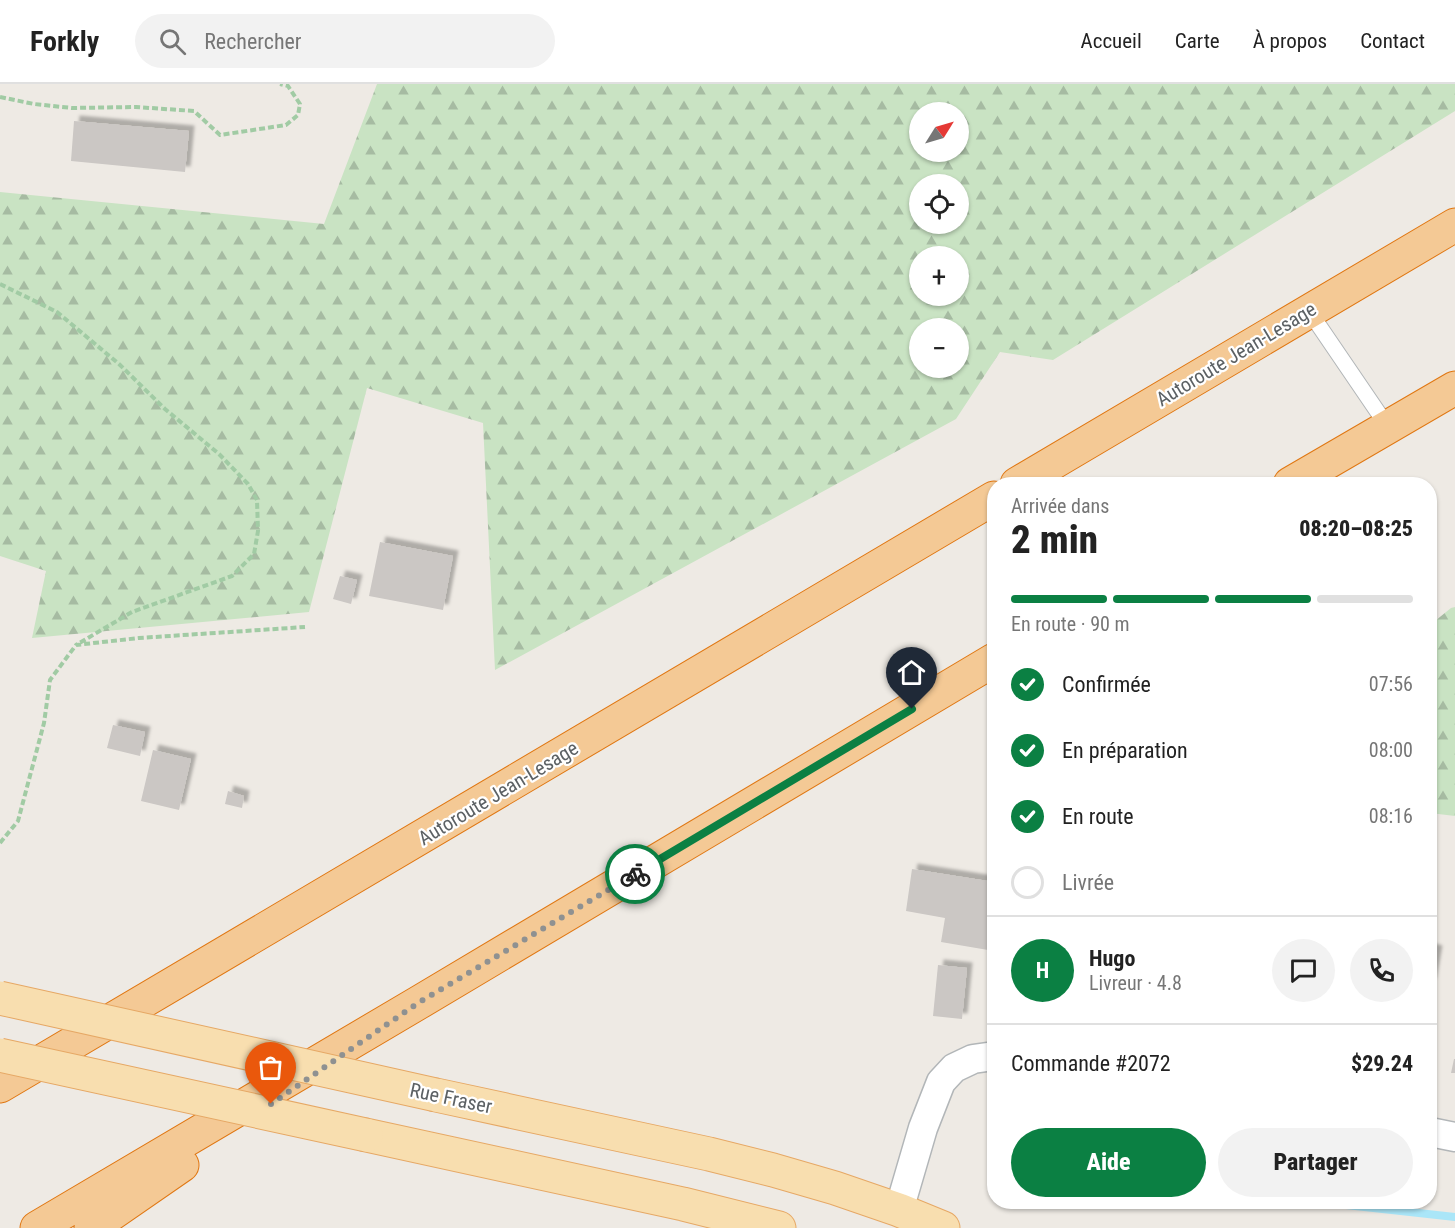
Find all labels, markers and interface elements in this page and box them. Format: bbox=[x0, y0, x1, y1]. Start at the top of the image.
search box bbox=[135, 14, 555, 68]
text: Forkly bbox=[30, 25, 99, 58]
icon: search bbox=[156, 25, 189, 58]
text: Rechercher bbox=[204, 29, 302, 54]
text: Accueil bbox=[1081, 29, 1142, 53]
text: Carte bbox=[1175, 29, 1220, 53]
text: À propos bbox=[1253, 29, 1327, 53]
text: Contact bbox=[1360, 29, 1425, 53]
north arrow bbox=[909, 102, 969, 162]
map controls bbox=[909, 102, 969, 378]
button: locate bbox=[909, 174, 969, 234]
button: + bbox=[909, 246, 969, 306]
street label: Autoroute Jean-Lesage bbox=[1152, 297, 1320, 411]
button: − bbox=[909, 318, 969, 378]
text: Arrivée dans bbox=[1011, 494, 1109, 518]
text: 08:20–08:25 bbox=[1299, 516, 1413, 541]
text: 2 min bbox=[1011, 517, 1098, 563]
text: En route · 90 m bbox=[1011, 612, 1130, 636]
pin bbox=[886, 647, 937, 709]
icon: home bbox=[895, 656, 928, 689]
icon: check bbox=[1011, 668, 1044, 701]
text: Confirmée bbox=[1062, 672, 1151, 697]
text: 07:56 bbox=[1369, 672, 1413, 696]
icon: check bbox=[1011, 734, 1044, 767]
street label: Autoroute Jean-Lesage bbox=[414, 736, 582, 850]
text: En préparation bbox=[1062, 738, 1188, 763]
text: 08:00 bbox=[1369, 738, 1413, 762]
icon: check bbox=[1011, 800, 1044, 833]
text: En route bbox=[1062, 804, 1134, 829]
text: 08:16 bbox=[1369, 804, 1413, 828]
courier bbox=[605, 844, 665, 904]
icon: bike bbox=[619, 858, 652, 891]
text: Livrée bbox=[1062, 870, 1114, 895]
button: chat bbox=[1272, 939, 1335, 1002]
button: phone bbox=[1350, 939, 1413, 1002]
text: Hugo bbox=[1089, 946, 1135, 971]
text: H bbox=[1036, 958, 1049, 983]
text: Livreur · 4.8 bbox=[1089, 971, 1182, 995]
pin bbox=[245, 1042, 296, 1104]
icon: bag bbox=[254, 1051, 287, 1084]
text: Commande #2072 bbox=[1011, 1051, 1171, 1076]
text: $29.24 bbox=[1351, 1051, 1413, 1076]
street label: Rue Fraser bbox=[408, 1078, 494, 1118]
button: Aide bbox=[1011, 1128, 1206, 1197]
button: Partager bbox=[1218, 1128, 1413, 1197]

